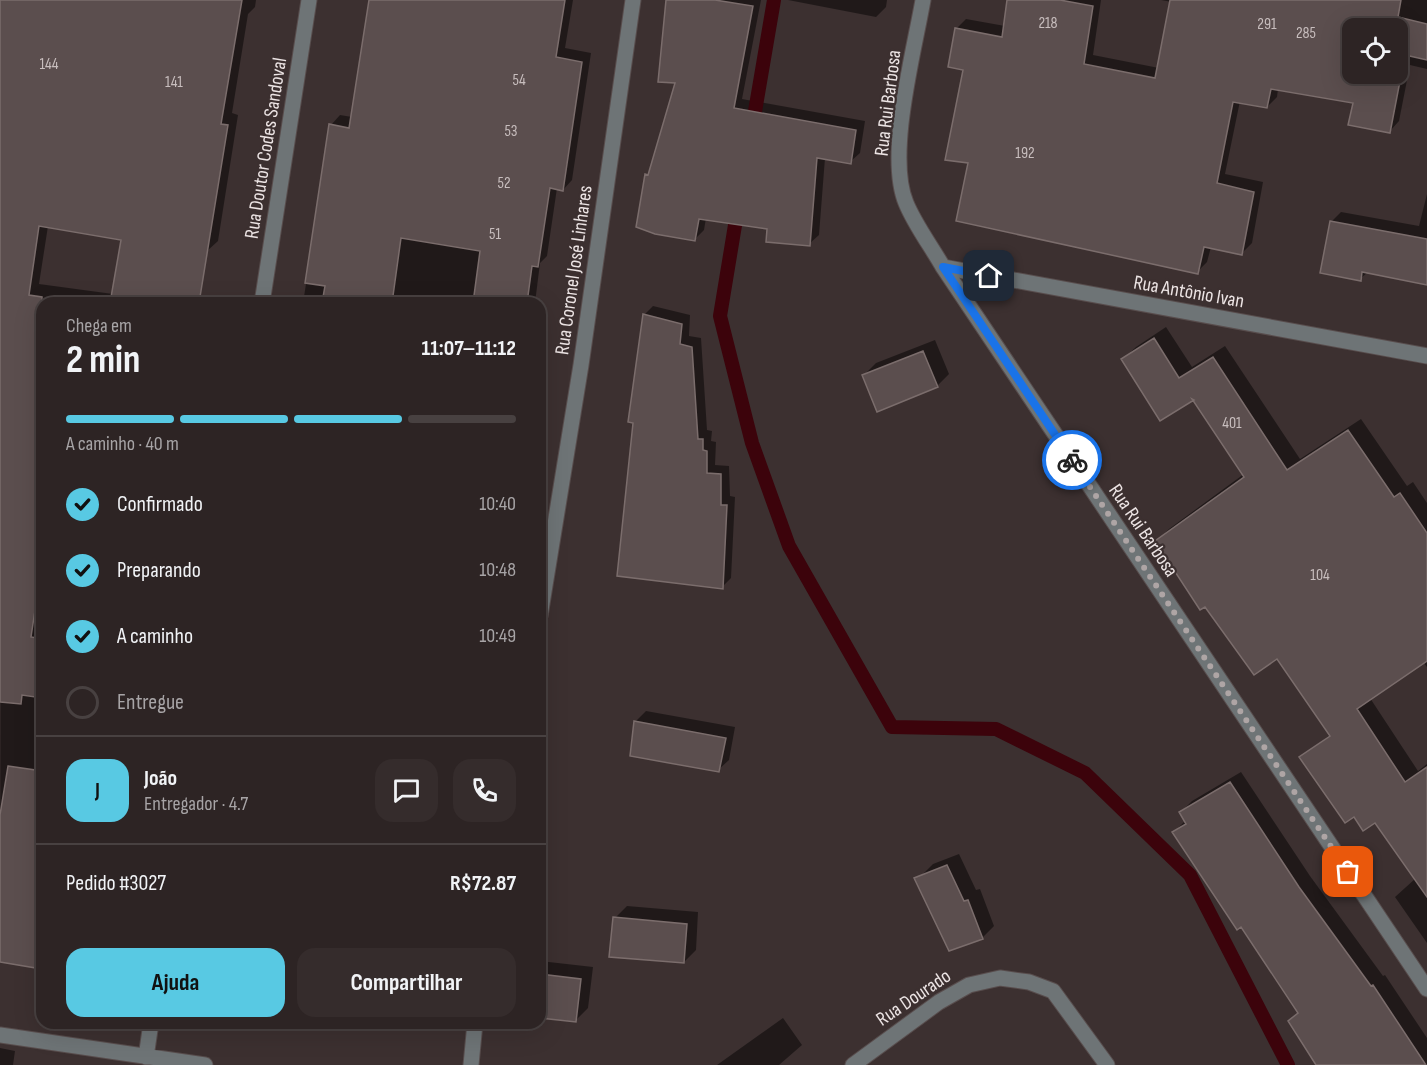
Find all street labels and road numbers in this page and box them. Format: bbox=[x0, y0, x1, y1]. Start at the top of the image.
street label: Rua Rui Barbosa bbox=[870, 49, 906, 158]
street label: Rua Doutor Codes Sandoval bbox=[240, 56, 292, 240]
street label: Rua Coronel José Linhares bbox=[550, 184, 598, 356]
street label: Rua Antônio Ivan bbox=[1132, 270, 1246, 314]
street label: Rua Rui Barbosa bbox=[1103, 480, 1183, 582]
street label: Rua Dourado bbox=[872, 964, 955, 1031]

